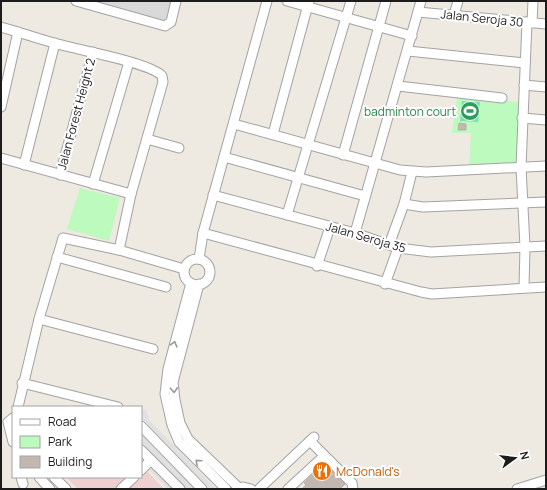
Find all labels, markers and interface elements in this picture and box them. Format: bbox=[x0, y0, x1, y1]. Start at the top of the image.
street label: Jalan Seroja 30 bbox=[440, 5, 524, 31]
street label: Jalan Forest Height 2 bbox=[53, 56, 99, 172]
sports icon: badminton court bbox=[459, 100, 481, 122]
place label: badminton court bbox=[364, 103, 456, 120]
street label: Jalan Seroja 35 bbox=[324, 217, 408, 257]
one-way arrow bbox=[170, 340, 178, 347]
one-way arrow bbox=[169, 387, 178, 393]
legend bbox=[12, 406, 142, 478]
text: Road bbox=[48, 413, 76, 430]
text: Park bbox=[48, 433, 73, 450]
north arrow bbox=[495, 438, 535, 478]
text: N bbox=[517, 450, 533, 461]
text: Building bbox=[48, 453, 92, 470]
one-way arrow bbox=[196, 460, 203, 467]
restaurant icon: McDonald's bbox=[311, 460, 333, 482]
place label: McDonald's bbox=[336, 463, 400, 480]

